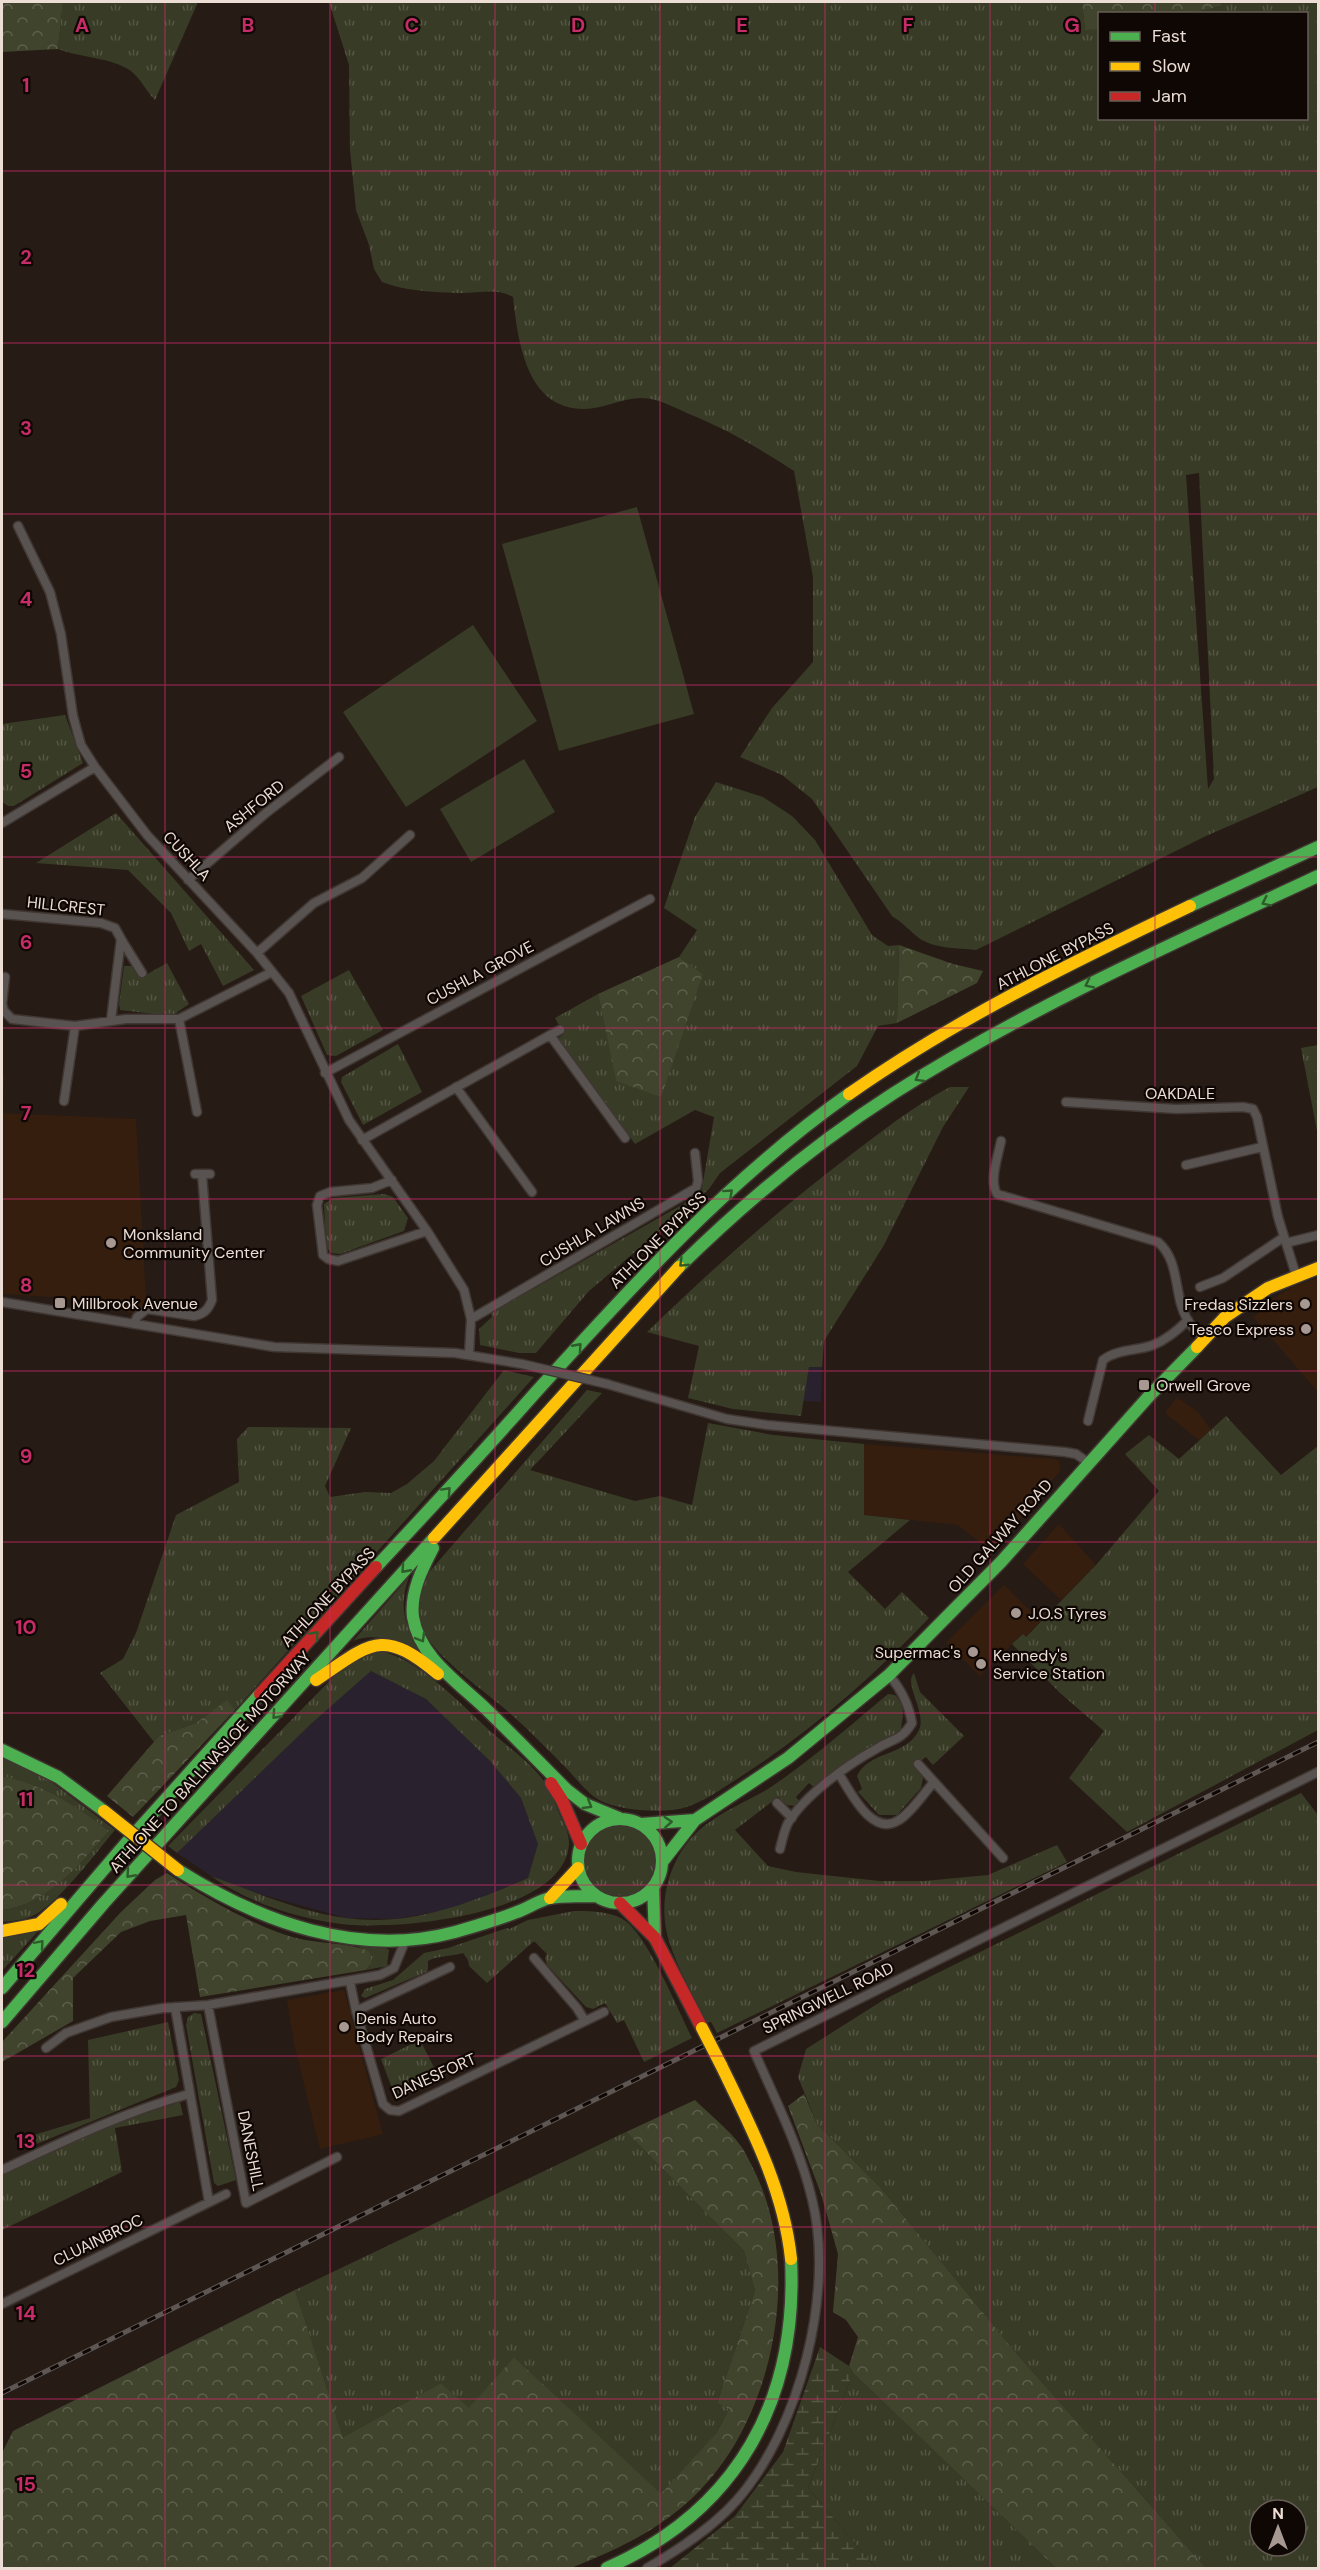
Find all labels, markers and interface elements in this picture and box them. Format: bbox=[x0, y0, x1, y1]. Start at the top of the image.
text: A bbox=[75, 12, 89, 38]
text: B bbox=[242, 12, 254, 38]
text: C bbox=[405, 12, 419, 38]
text: D bbox=[571, 12, 585, 38]
text: E bbox=[736, 12, 748, 38]
text: F bbox=[902, 12, 914, 38]
text: G bbox=[1064, 12, 1080, 38]
legend bbox=[1098, 12, 1308, 120]
text: Fast bbox=[1152, 24, 1187, 48]
text: Slow bbox=[1152, 54, 1191, 78]
text: 1 bbox=[22, 72, 30, 98]
text: Jam bbox=[1152, 84, 1187, 108]
text: 2 bbox=[20, 244, 32, 270]
text: 3 bbox=[20, 415, 32, 441]
text: 4 bbox=[20, 586, 33, 612]
text: 5 bbox=[20, 758, 32, 784]
street label: ASHFORD bbox=[219, 775, 289, 837]
street label: CUSHLA bbox=[158, 826, 216, 886]
street label: HILLCREST bbox=[26, 891, 106, 921]
one-way arrow bbox=[1261, 894, 1272, 906]
street label: ATHLONE BYPASS bbox=[993, 917, 1117, 995]
text: 6 bbox=[20, 929, 32, 955]
street label: CUSHLA GROVE bbox=[423, 936, 537, 1010]
one-way arrow bbox=[1084, 976, 1095, 988]
one-way arrow bbox=[915, 1071, 925, 1083]
street label: OAKDALE bbox=[1145, 1083, 1215, 1104]
text: 7 bbox=[21, 1100, 32, 1126]
street label: ATHLONE BYPASS bbox=[605, 1187, 711, 1293]
one-way arrow bbox=[722, 1189, 733, 1200]
street label: CUSHLA LAWNS bbox=[536, 1192, 648, 1272]
place label: Monksland Community Center bbox=[123, 1224, 265, 1263]
marker: Monksland Community Center bbox=[104, 1236, 118, 1250]
one-way arrow bbox=[679, 1255, 690, 1266]
text: 8 bbox=[20, 1272, 32, 1298]
place label: Millbrook Avenue bbox=[72, 1293, 198, 1314]
place label: Fredas Sizzlers bbox=[1184, 1294, 1293, 1315]
marker: Millbrook Avenue bbox=[53, 1296, 67, 1310]
marker: Fredas Sizzlers bbox=[1298, 1297, 1312, 1311]
place label: Tesco Express bbox=[1189, 1319, 1294, 1340]
marker: Tesco Express bbox=[1299, 1322, 1313, 1336]
one-way arrow bbox=[571, 1343, 582, 1354]
place label: Orwell Grove bbox=[1156, 1375, 1251, 1396]
marker: Orwell Grove bbox=[1137, 1378, 1151, 1392]
text: 9 bbox=[20, 1443, 32, 1469]
street label: OLD GALWAY ROAD bbox=[943, 1475, 1057, 1597]
one-way arrow bbox=[440, 1487, 451, 1498]
street label: ATHLONE BYPASS bbox=[276, 1543, 380, 1651]
one-way arrow bbox=[401, 1562, 412, 1573]
place label: J.O.S Tyres bbox=[1028, 1603, 1107, 1624]
marker: J.O.S Tyres bbox=[1009, 1606, 1023, 1620]
text: 10 bbox=[15, 1614, 37, 1640]
one-way arrow bbox=[308, 1631, 319, 1642]
one-way arrow bbox=[414, 1632, 425, 1642]
place label: Supermac's bbox=[875, 1642, 961, 1663]
marker: Supermac's bbox=[966, 1645, 980, 1659]
place label: Kennedy's Service Station bbox=[993, 1645, 1105, 1684]
street label: ATHLONE TO BALLINASLOE MOTORWAY bbox=[105, 1647, 315, 1877]
marker: Kennedy's Service Station bbox=[974, 1657, 988, 1671]
one-way arrow bbox=[272, 1708, 283, 1719]
text: 11 bbox=[19, 1786, 33, 1812]
one-way arrow bbox=[582, 1798, 592, 1809]
one-way arrow bbox=[663, 1816, 672, 1829]
one-way arrow bbox=[126, 1868, 137, 1878]
one-way arrow bbox=[32, 1940, 43, 1951]
text: 12 bbox=[17, 1957, 35, 1983]
street label: SPRINGWELL ROAD bbox=[759, 1957, 897, 2039]
place label: Denis Auto Body Repairs bbox=[356, 2008, 453, 2047]
marker: Denis Auto Body Repairs bbox=[337, 2020, 351, 2034]
street label: DANESFORT bbox=[389, 2048, 479, 2104]
street label: DANESHILL bbox=[233, 2109, 269, 2193]
text: 13 bbox=[16, 2128, 36, 2154]
street label: CLUAINBROC bbox=[49, 2209, 147, 2271]
text: 14 bbox=[16, 2300, 36, 2326]
text: 15 bbox=[16, 2471, 36, 2497]
north arrow bbox=[1248, 2498, 1308, 2558]
text: N bbox=[1272, 2503, 1284, 2524]

